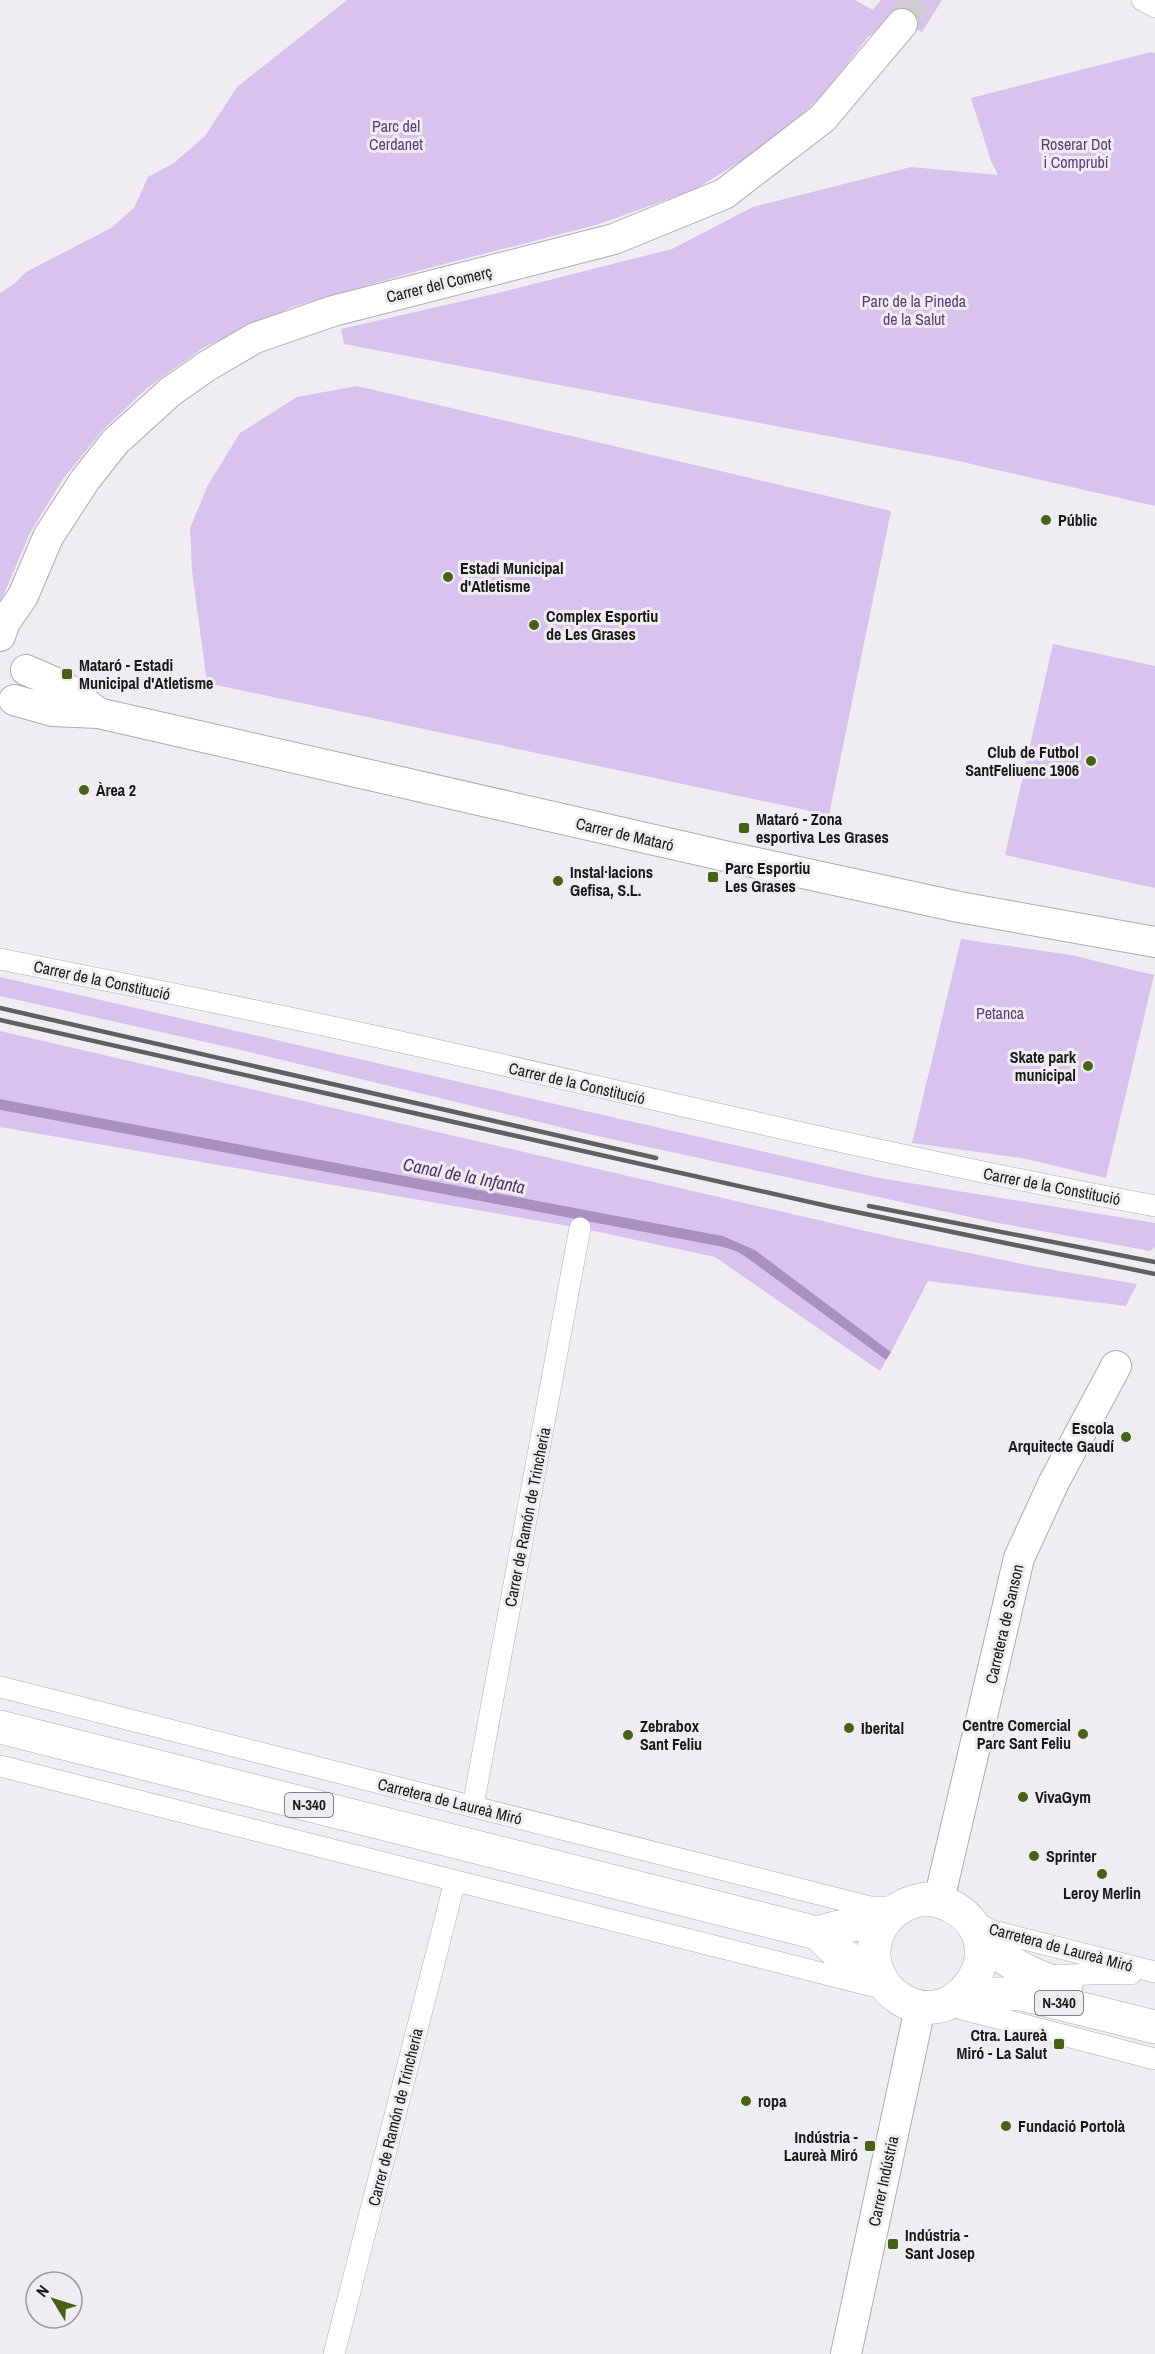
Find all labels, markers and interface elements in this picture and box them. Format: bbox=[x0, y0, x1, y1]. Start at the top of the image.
park label: Parc del Cerdanet bbox=[369, 115, 423, 155]
park label: Roserar Dot i Comprubí bbox=[1041, 133, 1112, 173]
street label: Carrer del Comerç bbox=[384, 260, 494, 308]
park label: Parc de la Pineda de la Salut bbox=[862, 290, 967, 330]
place label: Públic bbox=[1058, 509, 1097, 531]
marker: Públic bbox=[1039, 513, 1053, 527]
place label: Estadi Municipal d'Atletisme bbox=[460, 557, 564, 597]
marker: Estadi Municipal d'Atletisme bbox=[441, 570, 455, 584]
place label: Complex Esportiu de Les Grases bbox=[546, 605, 658, 645]
marker: Complex Esportiu de Les Grases bbox=[527, 618, 541, 632]
place label: Mataró - Estadi Municipal d'Atletisme bbox=[79, 654, 213, 694]
marker: Mataró - Estadi Municipal d'Atletisme bbox=[60, 667, 74, 681]
place label: Club de Futbol SantFeliuenc 1906 bbox=[965, 741, 1079, 781]
marker: Club de Futbol SantFeliuenc 1906 bbox=[1084, 754, 1098, 768]
place label: Àrea 2 bbox=[96, 779, 136, 801]
marker: Àrea 2 bbox=[77, 783, 91, 797]
place label: Mataró - Zona esportiva Les Grases bbox=[756, 808, 889, 848]
street label: Carrer de Mataró bbox=[574, 812, 676, 856]
marker: Mataró - Zona esportiva Les Grases bbox=[737, 821, 751, 835]
place label: Parc Esportiu Les Grases bbox=[725, 857, 810, 897]
place label: Instal·lacions Gefisa, S.L. bbox=[570, 861, 653, 901]
marker: Parc Esportiu Les Grases bbox=[706, 870, 720, 884]
marker: Instal·lacions Gefisa, S.L. bbox=[551, 874, 565, 888]
street label: Carrer de la Constitució bbox=[32, 955, 172, 1005]
park label: Petanca bbox=[976, 1002, 1025, 1024]
place label: Skate park municipal bbox=[1010, 1046, 1077, 1086]
street label: Carrer de la Constitució bbox=[507, 1057, 647, 1109]
marker: Skate park municipal bbox=[1081, 1059, 1095, 1073]
water label: Canal de la Infanta bbox=[401, 1151, 527, 1200]
street label: Carrer de la Constitució bbox=[982, 1162, 1122, 1210]
place label: Escola Arquitecte Gaudí bbox=[1008, 1417, 1115, 1457]
street label: Carrer de Ramón de Trincheria bbox=[499, 1425, 555, 1609]
marker: Escola Arquitecte Gaudí bbox=[1119, 1430, 1133, 1444]
street label: Carretera de Sanson bbox=[980, 1562, 1028, 1686]
place label: Centre Comercial Parc Sant Feliu bbox=[962, 1714, 1071, 1754]
place label: Zebrabox Sant Feliu bbox=[640, 1715, 702, 1755]
place label: Iberital bbox=[861, 1717, 904, 1739]
marker: Iberital bbox=[842, 1721, 856, 1735]
marker: Centre Comercial Parc Sant Feliu bbox=[1076, 1727, 1090, 1741]
marker: Zebrabox Sant Feliu bbox=[621, 1728, 635, 1742]
street label: Carretera de Laureà Miró bbox=[376, 1772, 524, 1830]
place label: VivaGym bbox=[1035, 1786, 1091, 1808]
marker: VivaGym bbox=[1016, 1790, 1030, 1804]
road number: N-340 bbox=[285, 1793, 333, 1817]
place label: Sprinter bbox=[1046, 1845, 1097, 1867]
marker: Sprinter bbox=[1027, 1849, 1041, 1863]
marker: Leroy Merlin bbox=[1095, 1867, 1109, 1881]
place label: Leroy Merlin bbox=[1063, 1882, 1141, 1904]
street label: Carretera de Laureà Miró bbox=[987, 1917, 1135, 1977]
road number: N-340 bbox=[1035, 1991, 1083, 2015]
place label: Ctra. Laureà Miró - La Salut bbox=[957, 2024, 1048, 2064]
street label: Carrer de Ramón de Trincheria bbox=[362, 2025, 428, 2208]
marker: Ctra. Laureà Miró - La Salut bbox=[1052, 2037, 1066, 2051]
place label: ropa bbox=[758, 2090, 787, 2112]
marker: ropa bbox=[739, 2094, 753, 2108]
place label: Fundació Portolà bbox=[1018, 2115, 1126, 2137]
marker: Fundació Portolà bbox=[999, 2119, 1013, 2133]
place label: Indústria - Laureà Miró bbox=[784, 2126, 859, 2166]
street label: Carrer Indústria bbox=[863, 2133, 903, 2228]
marker: Indústria - Laureà Miró bbox=[863, 2139, 877, 2153]
place label: Indústria - Sant Josep bbox=[905, 2224, 975, 2264]
marker: Indústria - Sant Josep bbox=[886, 2237, 900, 2251]
north arrow bbox=[24, 2270, 84, 2330]
text: N bbox=[31, 2280, 54, 2301]

